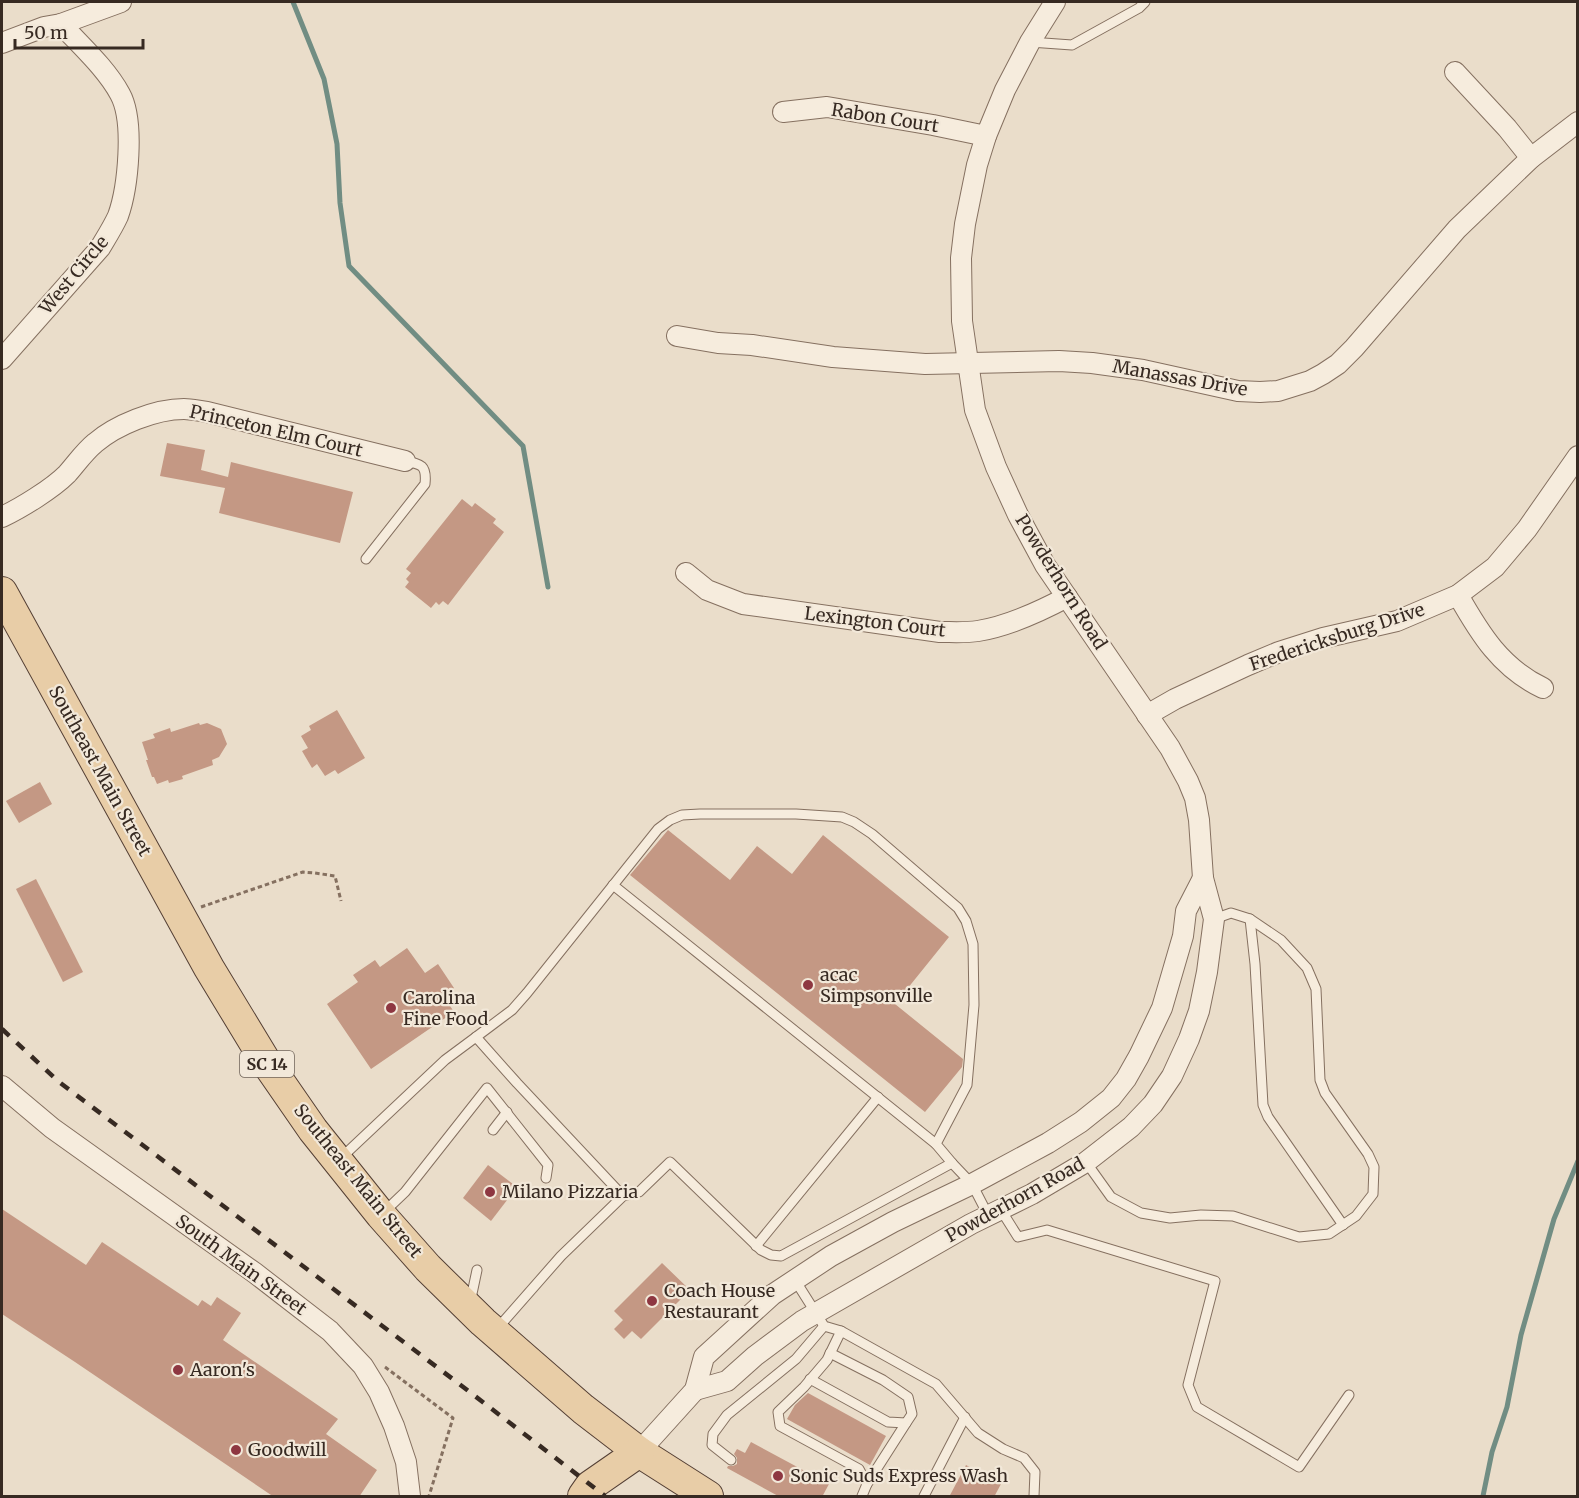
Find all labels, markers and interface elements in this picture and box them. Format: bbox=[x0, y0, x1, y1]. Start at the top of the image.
scale bar bbox=[15, 12, 142, 50]
text: 50 m bbox=[24, 21, 68, 44]
street label: Rabon Court bbox=[830, 98, 940, 137]
street label: West Circle bbox=[33, 231, 113, 319]
street label: Manassas Drive bbox=[1111, 354, 1249, 401]
street label: Princeton Elm Court bbox=[187, 399, 365, 462]
street label: Powderhorn Road bbox=[1011, 510, 1112, 654]
street label: Fredericksburg Drive bbox=[1246, 597, 1427, 676]
street label: Lexington Court bbox=[803, 601, 947, 642]
street label: Southeast Main Street bbox=[44, 681, 157, 860]
place label: acac Simpsonville bbox=[820, 963, 932, 1007]
marker: acac Simpsonville bbox=[801, 978, 815, 992]
place label: Carolina Fine Food bbox=[403, 986, 488, 1030]
marker: Carolina Fine Food bbox=[384, 1001, 398, 1015]
road number: SC 14 bbox=[240, 1051, 294, 1077]
street label: Southeast Main Street bbox=[289, 1099, 428, 1262]
street label: Powderhorn Road bbox=[941, 1152, 1088, 1247]
place label: Milano Pizzaria bbox=[502, 1180, 638, 1203]
marker: Milano Pizzaria bbox=[483, 1185, 497, 1199]
street label: South Main Street bbox=[171, 1209, 311, 1320]
place label: Coach House Restaurant bbox=[664, 1279, 775, 1323]
marker: Coach House Restaurant bbox=[645, 1294, 659, 1308]
place label: Aaron's bbox=[189, 1358, 255, 1381]
marker: Aaron's bbox=[171, 1363, 185, 1377]
place label: Goodwill bbox=[248, 1438, 327, 1461]
marker: Goodwill bbox=[229, 1443, 243, 1457]
place label: Sonic Suds Express Wash bbox=[790, 1464, 1008, 1487]
marker: Sonic Suds Express Wash bbox=[771, 1469, 785, 1483]

